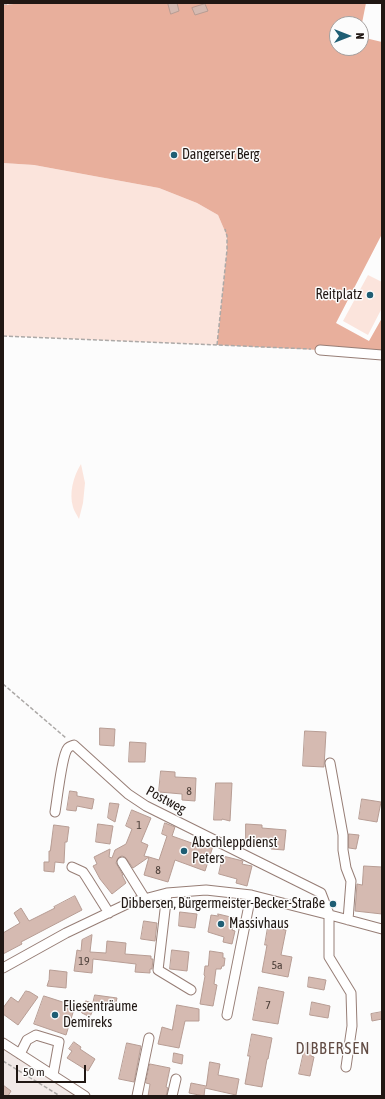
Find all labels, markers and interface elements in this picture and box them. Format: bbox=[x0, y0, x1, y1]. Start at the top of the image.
north arrow bbox=[329, 16, 369, 56]
text: N bbox=[354, 33, 366, 39]
place label: Dangerser Berg bbox=[182, 147, 259, 163]
marker: Dangerser Berg bbox=[169, 150, 179, 160]
place label: Reitplatz bbox=[315, 287, 362, 303]
marker: Reitplatz bbox=[365, 290, 375, 300]
street label: Postweg bbox=[143, 783, 189, 817]
house number: 8 bbox=[186, 784, 192, 798]
house number: 1 bbox=[136, 818, 142, 832]
place label: Abschleppdienst Peters bbox=[192, 835, 278, 868]
marker: Abschleppdienst Peters bbox=[179, 846, 189, 856]
house number: 8 bbox=[155, 863, 161, 877]
place label: Dibbersen, Bürgermeister-Becker-Straße bbox=[121, 896, 325, 912]
marker: Dibbersen, Bürgermeister-Becker-Straße bbox=[328, 899, 338, 909]
place label: Massivhaus bbox=[229, 916, 289, 932]
marker: Massivhaus bbox=[216, 919, 226, 929]
house number: 19 bbox=[78, 954, 90, 968]
house number: 5a bbox=[271, 958, 283, 972]
house number: 7 bbox=[265, 998, 271, 1012]
place label: Fliesenträume Demireks bbox=[63, 999, 138, 1032]
marker: Fliesenträume Demireks bbox=[50, 1010, 60, 1020]
district label: DIBBERSEN bbox=[296, 1039, 370, 1059]
scale bar bbox=[18, 1057, 88, 1083]
text: 50 m bbox=[23, 1065, 45, 1079]

